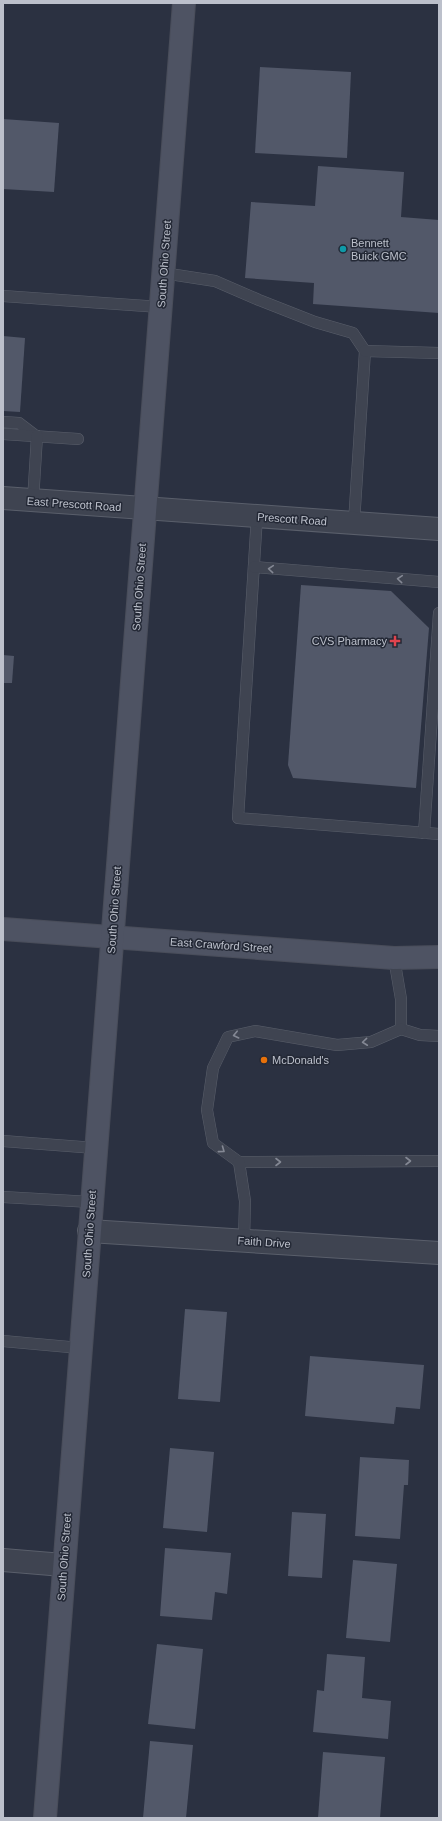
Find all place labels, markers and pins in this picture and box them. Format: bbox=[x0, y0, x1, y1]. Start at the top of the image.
place label: Bennett Buick GMC bbox=[351, 237, 407, 262]
marker: Bennett Buick GMC bbox=[338, 244, 348, 254]
place label: CVS Pharmacy bbox=[312, 635, 387, 647]
marker: CVS Pharmacy bbox=[390, 636, 400, 646]
place label: McDonald's bbox=[272, 1054, 330, 1066]
marker: McDonald's bbox=[259, 1055, 269, 1065]

